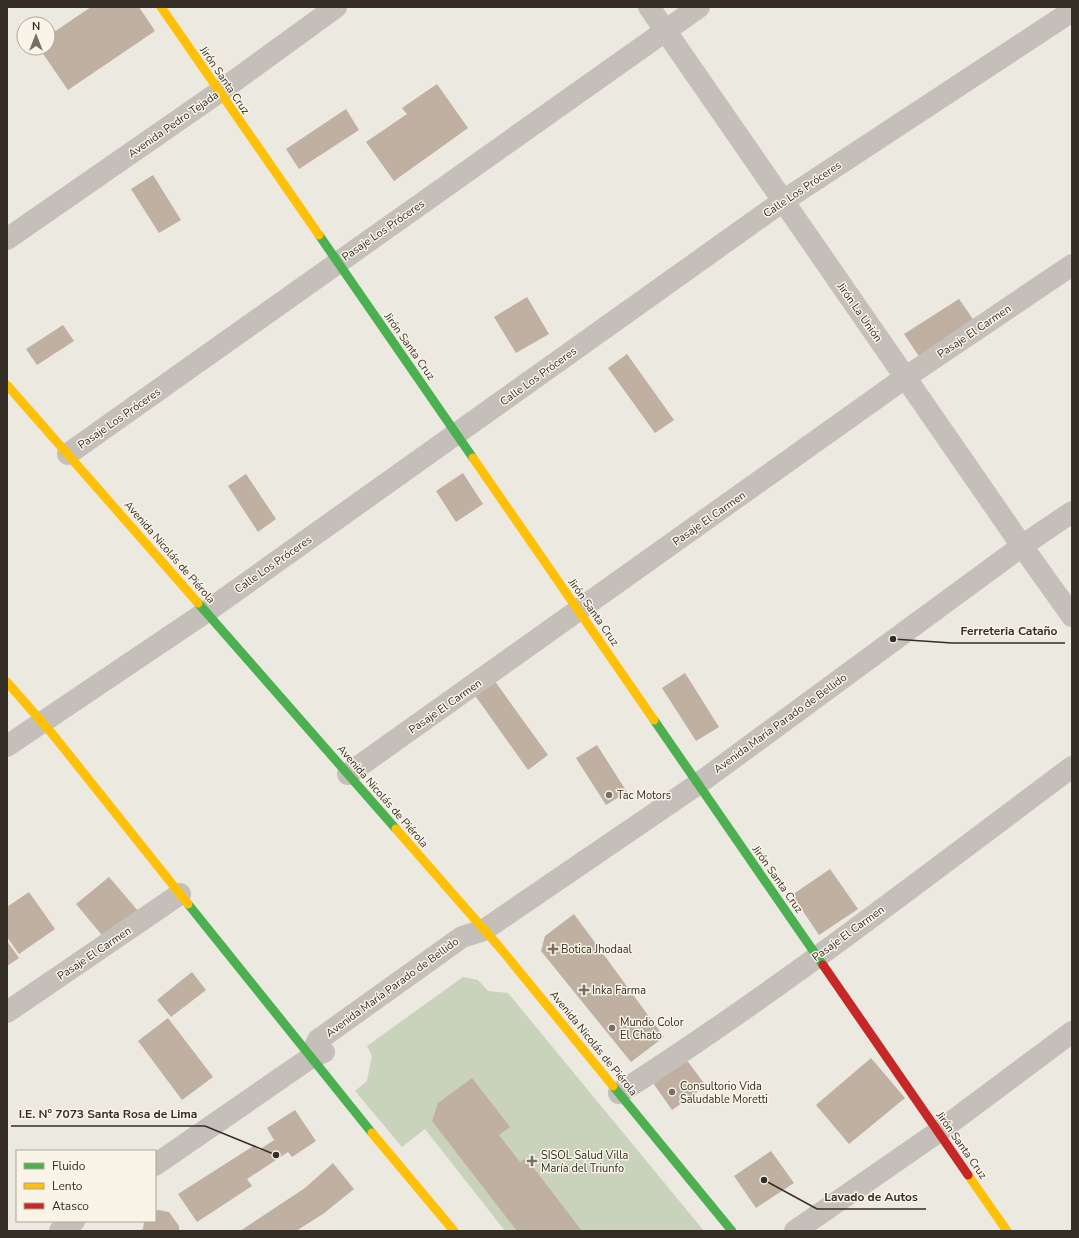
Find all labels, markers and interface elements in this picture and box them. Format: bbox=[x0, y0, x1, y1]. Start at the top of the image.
north arrow bbox=[16, 16, 56, 56]
text: N bbox=[32, 19, 40, 34]
street label: Jirón Santa Cruz bbox=[196, 42, 253, 117]
street label: Avenida Pedro Tejada bbox=[125, 87, 222, 161]
street label: Calle Los Próceres bbox=[760, 158, 844, 221]
street label: Pasaje Los Próceres bbox=[339, 196, 428, 265]
street label: Jirón La Unión bbox=[833, 279, 886, 345]
street label: Pasaje El Carmen bbox=[934, 301, 1014, 362]
street label: Jirón Santa Cruz bbox=[380, 309, 438, 383]
street label: Calle Los Próceres bbox=[497, 344, 580, 409]
street label: Pasaje Los Próceres bbox=[75, 384, 164, 453]
street label: Pasaje El Carmen bbox=[670, 488, 749, 549]
street label: Avenida Nicolás de Piérola bbox=[121, 498, 219, 607]
street label: Calle Los Próceres bbox=[232, 532, 315, 597]
street label: Jirón Santa Cruz bbox=[564, 575, 622, 649]
callout: Ferreteria Cataño bbox=[952, 619, 1065, 643]
text: Ferreteria Cataño bbox=[960, 623, 1058, 639]
street label: Avenida María Parado de Bellido bbox=[711, 670, 850, 777]
street label: Pasaje El Carmen bbox=[406, 676, 485, 737]
street label: Avenida Nicolás de Piérola bbox=[334, 742, 432, 851]
place label: Tac Motors bbox=[617, 788, 671, 803]
marker: Tac Motors bbox=[604, 790, 614, 800]
street label: Jirón Santa Cruz bbox=[748, 842, 806, 916]
street label: Pasaje El Carmen bbox=[809, 902, 887, 965]
street label: Pasaje El Carmen bbox=[54, 923, 134, 984]
street label: Avenida María Parado de Bellido bbox=[323, 934, 462, 1041]
place label: Botica Jhodaal bbox=[561, 942, 633, 957]
marker: Botica Jhodaal bbox=[548, 944, 558, 954]
place label: Inka Farma bbox=[592, 983, 646, 998]
marker: Inka Farma bbox=[579, 985, 589, 995]
street label: Avenida Nicolás de Piérola bbox=[546, 987, 641, 1099]
place label: Mundo Color El Chato bbox=[620, 1015, 684, 1043]
marker: Mundo Color El Chato bbox=[607, 1023, 617, 1033]
place label: Consultorio Vida Saludable Moretti bbox=[680, 1079, 768, 1107]
marker: Consultorio Vida Saludable Moretti bbox=[667, 1087, 677, 1097]
callout: I.E. N° 7073 Santa Rosa de Lima bbox=[11, 1102, 205, 1126]
text: I.E. N° 7073 Santa Rosa de Lima bbox=[19, 1106, 197, 1122]
street label: Jirón Santa Cruz bbox=[932, 1108, 990, 1182]
place label: SISOL Salud Villa María del Triunfo bbox=[541, 1148, 628, 1176]
legend bbox=[16, 1150, 156, 1222]
marker: SISOL Salud Villa María del Triunfo bbox=[526, 1155, 538, 1167]
text: Fluido bbox=[52, 1158, 86, 1174]
text: Lento bbox=[52, 1178, 83, 1194]
callout: Lavado de Autos bbox=[817, 1185, 926, 1209]
text: Lavado de Autos bbox=[824, 1189, 918, 1205]
text: Atasco bbox=[52, 1198, 89, 1214]

